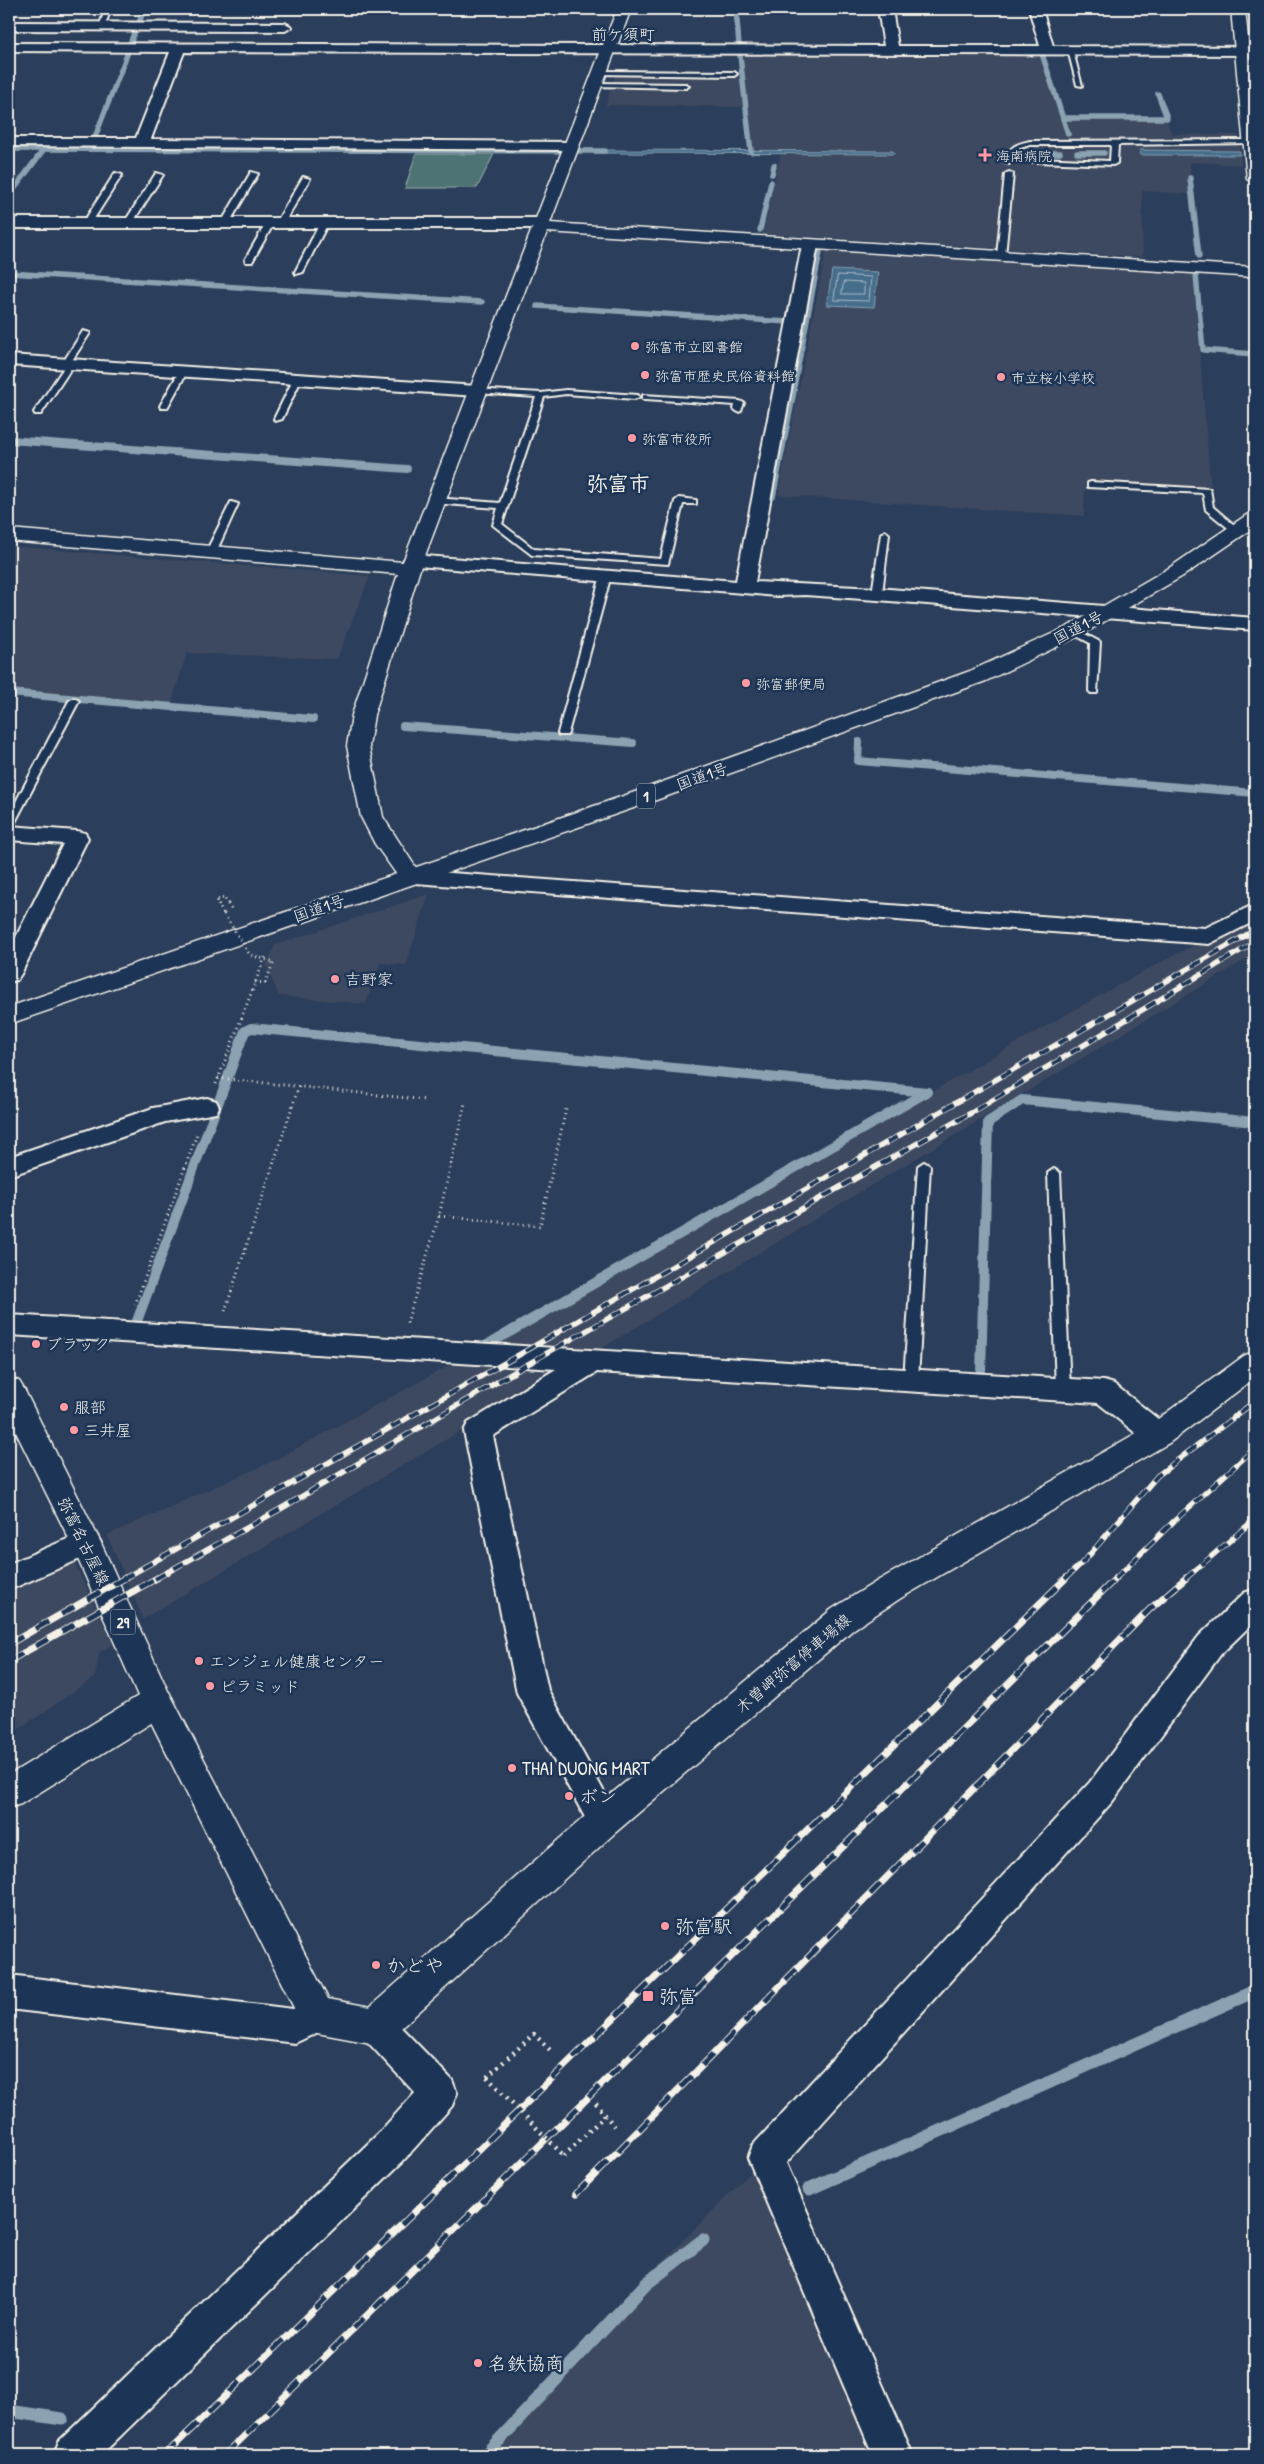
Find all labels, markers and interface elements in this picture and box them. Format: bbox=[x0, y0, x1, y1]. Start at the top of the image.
district label: 前ケ須町 bbox=[591, 23, 655, 45]
place label: 海南病院 bbox=[996, 146, 1052, 165]
marker: 海南病院 bbox=[978, 148, 992, 162]
place label: 弥富市立図書館 bbox=[645, 337, 743, 356]
marker: 弥富市立図書館 bbox=[629, 340, 641, 352]
place label: 弥富市歴史民俗資料館 bbox=[655, 366, 795, 385]
place label: 市立桜小学校 bbox=[1011, 368, 1095, 387]
marker: 弥富市歴史民俗資料館 bbox=[639, 369, 651, 381]
marker: 市立桜小学校 bbox=[995, 371, 1007, 383]
place label: 弥富市役所 bbox=[642, 429, 712, 448]
marker: 弥富市役所 bbox=[626, 432, 638, 444]
district label: 弥富市 bbox=[587, 469, 650, 498]
street label: 国道1号 bbox=[1049, 605, 1107, 649]
place label: 弥富郵便局 bbox=[756, 674, 826, 693]
marker: 弥富郵便局 bbox=[740, 677, 752, 689]
street label: 国道1号 bbox=[673, 756, 731, 796]
road number: 1 bbox=[637, 784, 655, 808]
street label: 国道1号 bbox=[290, 889, 348, 927]
place label: 吉野家 bbox=[345, 968, 393, 990]
marker: 吉野家 bbox=[329, 973, 341, 985]
place label: ブラック bbox=[46, 1333, 110, 1355]
marker: ブラック bbox=[30, 1338, 42, 1350]
place label: 服部 bbox=[74, 1396, 106, 1418]
marker: 服部 bbox=[58, 1401, 70, 1413]
place label: 三井屋 bbox=[84, 1419, 132, 1441]
marker: 三井屋 bbox=[68, 1424, 80, 1436]
street label: 弥富名古屋線 bbox=[53, 1493, 115, 1589]
street label: 木曽岬弥富停車場線 bbox=[731, 1608, 855, 1718]
road number: 29 bbox=[110, 1610, 136, 1634]
place label: エンジェル健康センター bbox=[209, 1650, 384, 1672]
marker: エンジェル健康センター bbox=[193, 1655, 205, 1667]
place label: ピラミッド bbox=[220, 1675, 300, 1697]
marker: ピラミッド bbox=[204, 1680, 216, 1692]
place label: THAI DUONG MART bbox=[522, 1755, 651, 1781]
marker: THAI DUONG MART bbox=[506, 1762, 518, 1774]
place label: ボン bbox=[579, 1783, 617, 1809]
marker: ボン bbox=[563, 1790, 575, 1802]
place label: 弥富駅 bbox=[675, 1913, 732, 1939]
marker: 弥富駅 bbox=[659, 1920, 671, 1932]
place label: かどや bbox=[386, 1952, 444, 1978]
marker: かどや bbox=[370, 1959, 382, 1971]
place label: 弥富 bbox=[659, 1983, 697, 2009]
marker: 弥富 bbox=[641, 1989, 655, 2003]
place label: 名鉄協商 bbox=[488, 2350, 564, 2376]
marker: 名鉄協商 bbox=[472, 2357, 484, 2369]

